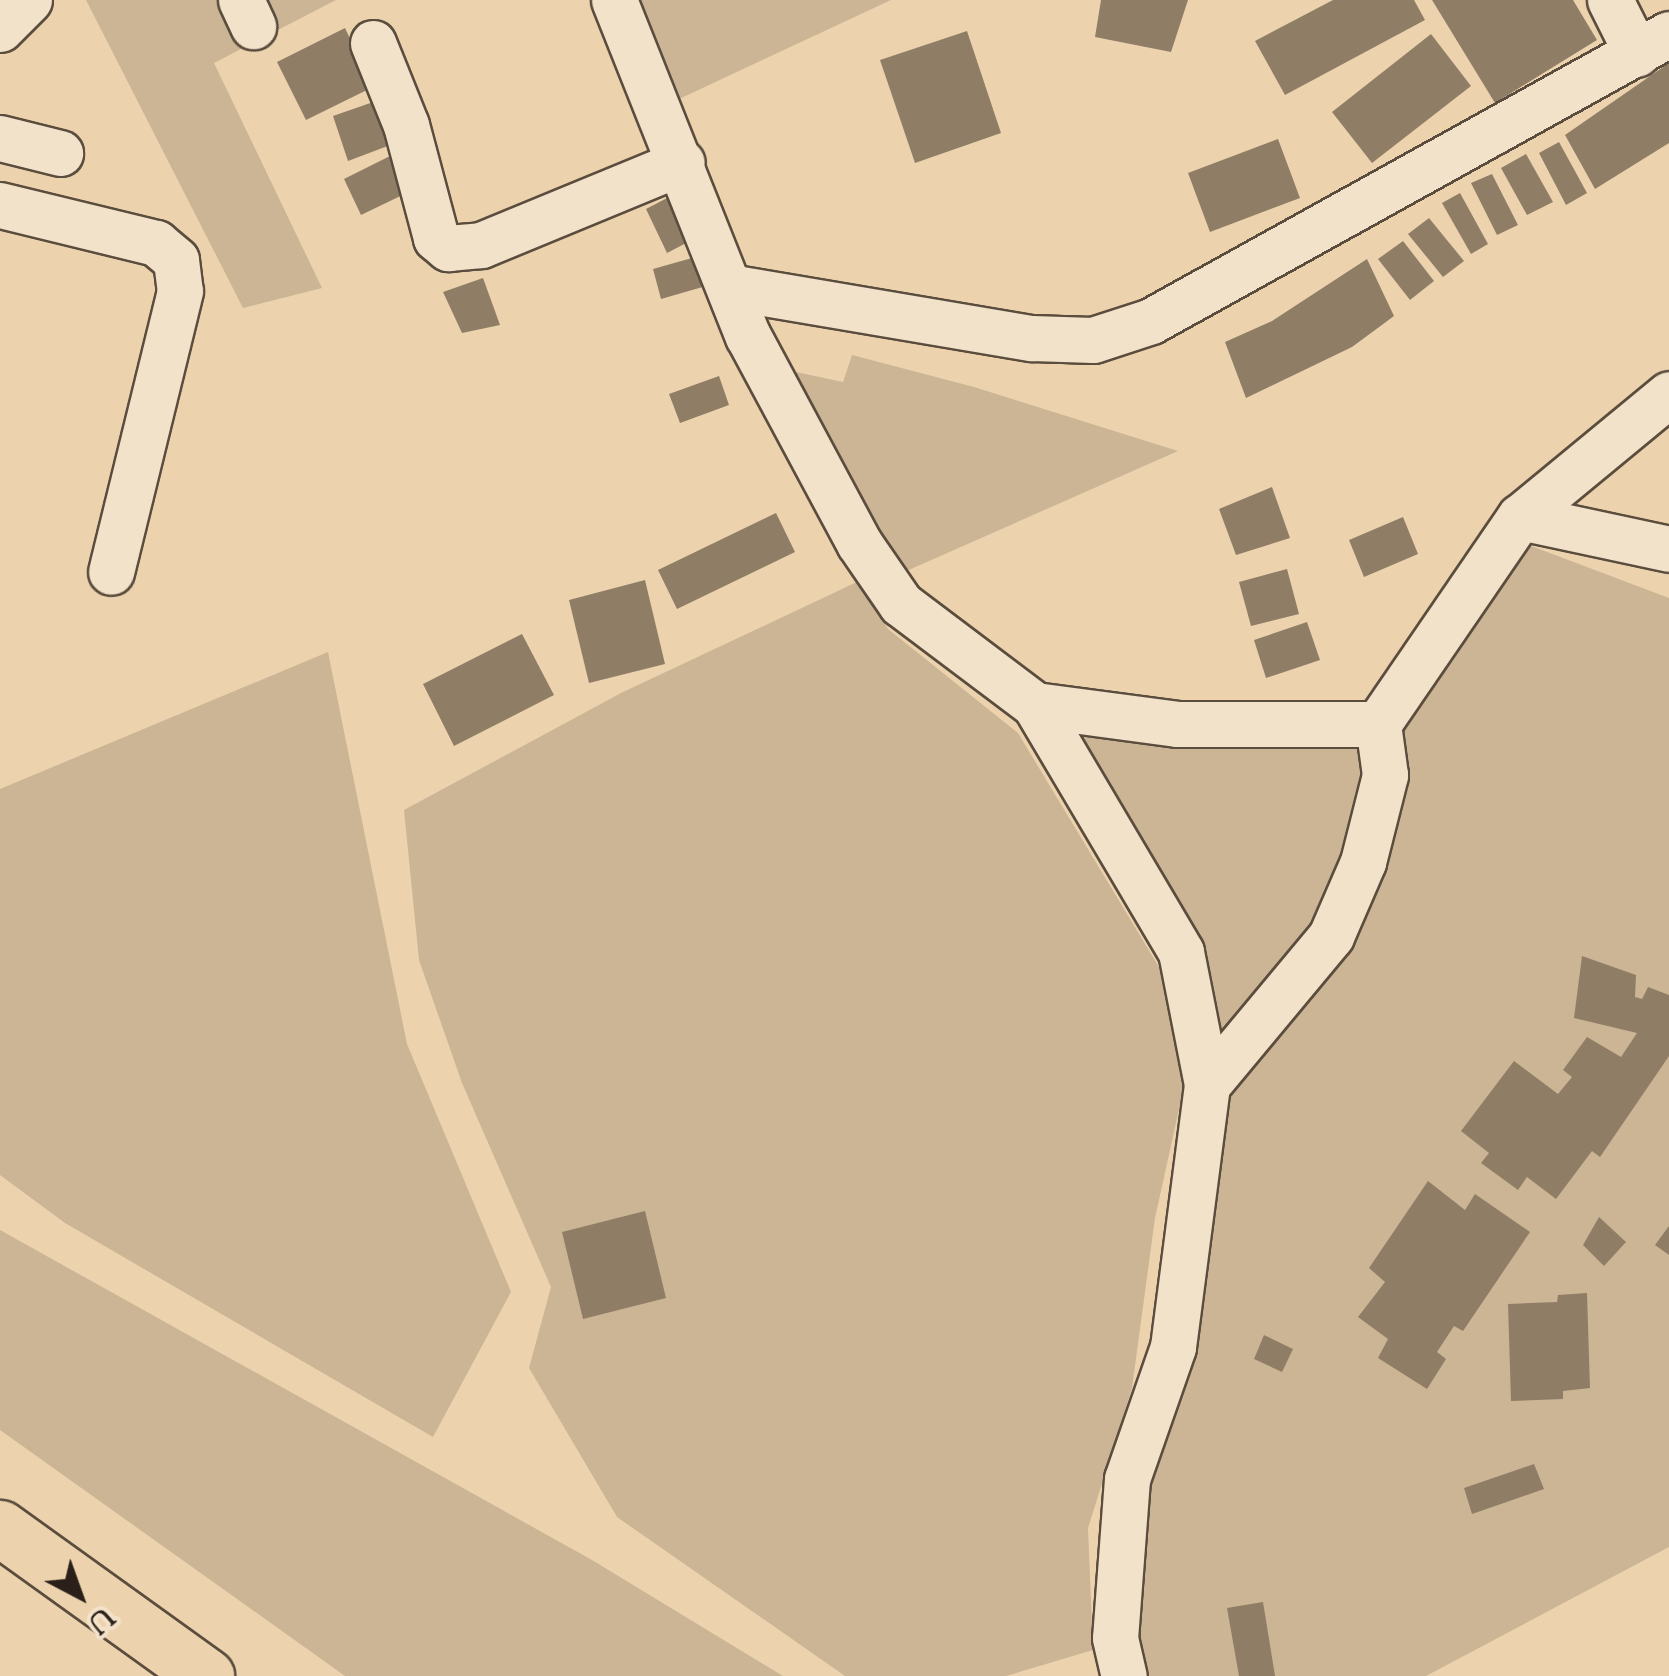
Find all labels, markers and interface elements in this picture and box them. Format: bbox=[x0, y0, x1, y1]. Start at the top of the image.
north arrow bbox=[30, 1546, 130, 1646]
text: U bbox=[78, 1596, 121, 1641]

